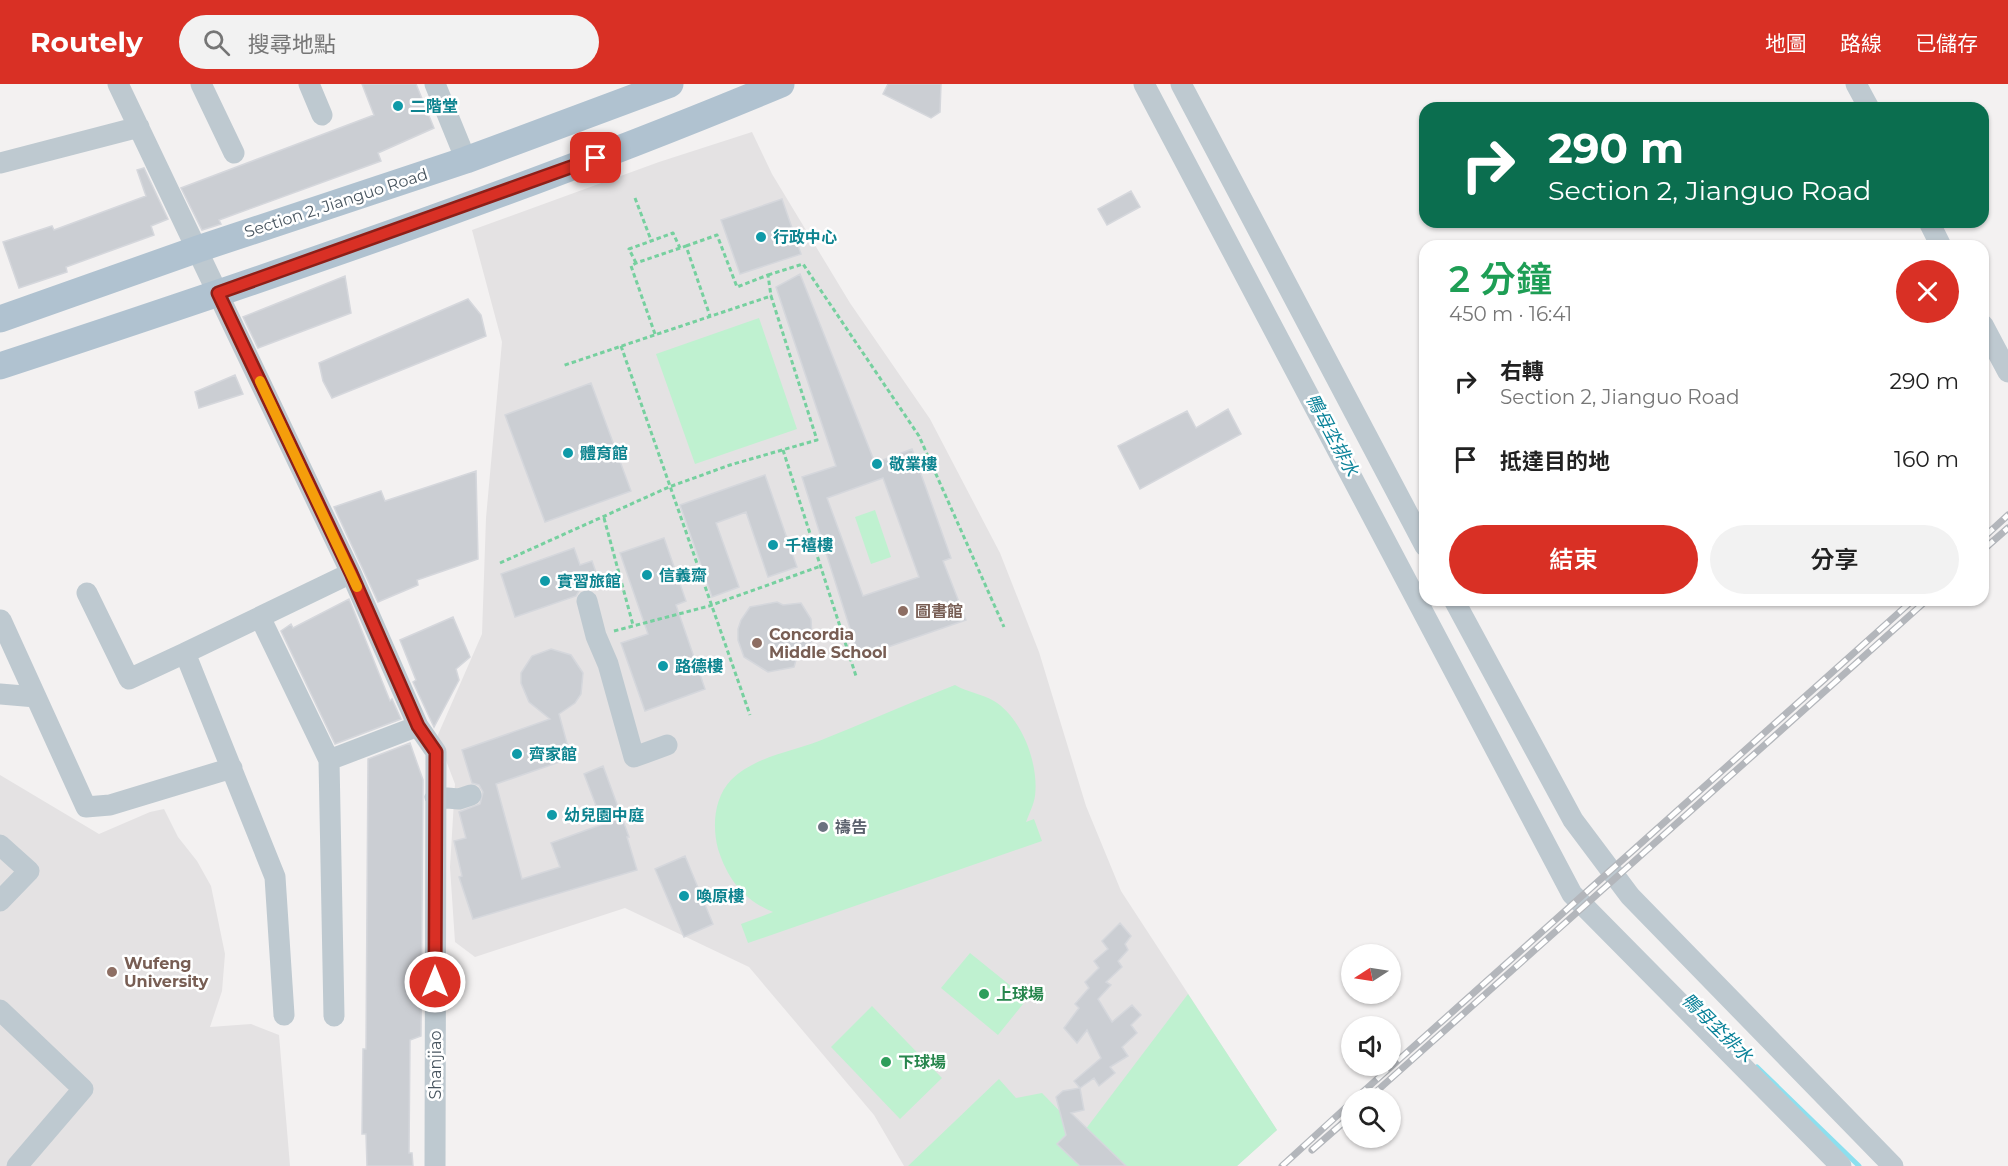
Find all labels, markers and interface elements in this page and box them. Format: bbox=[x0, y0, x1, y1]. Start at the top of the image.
search box bbox=[179, 15, 599, 69]
text: Routely bbox=[30, 25, 143, 59]
icon: search bbox=[200, 26, 233, 59]
text: 搜尋地點 bbox=[248, 31, 336, 58]
text: 地圖 bbox=[1765, 31, 1807, 56]
text: 路線 bbox=[1840, 31, 1882, 56]
text: 已儲存 bbox=[1915, 31, 1978, 56]
place label: 二階堂 bbox=[410, 97, 458, 116]
marker: 二階堂 bbox=[391, 99, 405, 113]
text: 290 m bbox=[1548, 122, 1684, 174]
icon: right bbox=[1449, 126, 1527, 204]
pin bbox=[570, 132, 621, 183]
icon: arrive bbox=[579, 141, 612, 174]
street label: Section 2, Jianguo Road bbox=[242, 164, 430, 242]
text: Section 2, Jianguo Road bbox=[1548, 174, 1871, 207]
place label: 行政中心 bbox=[773, 228, 837, 247]
marker: 行政中心 bbox=[754, 230, 768, 244]
text: 2 分鐘 bbox=[1449, 257, 1552, 301]
button: close bbox=[1896, 260, 1959, 323]
text: 450 m · 16:41 bbox=[1449, 302, 1572, 326]
text: 右轉 bbox=[1500, 358, 1544, 385]
icon: right bbox=[1449, 365, 1482, 398]
text: 290 m bbox=[1889, 368, 1959, 395]
text: Section 2, Jianguo Road bbox=[1500, 385, 1740, 409]
water label: 鴨母坔排水 bbox=[1301, 390, 1363, 481]
icon: arrive bbox=[1449, 443, 1482, 476]
place label: 體育館 bbox=[580, 444, 628, 463]
marker: 體育館 bbox=[561, 446, 575, 460]
text: 160 m bbox=[1894, 446, 1959, 473]
text: 抵達目的地 bbox=[1500, 448, 1610, 475]
place label: 敬業樓 bbox=[889, 455, 937, 474]
marker: 敬業樓 bbox=[870, 457, 884, 471]
button: 結束 bbox=[1449, 525, 1698, 594]
button: 分享 bbox=[1710, 525, 1959, 594]
place label: 千禧樓 bbox=[785, 536, 833, 555]
marker: 千禧樓 bbox=[766, 538, 780, 552]
place label: 信義齋 bbox=[659, 566, 707, 585]
marker: 信義齋 bbox=[640, 568, 654, 582]
place label: 實習旅館 bbox=[557, 572, 621, 591]
marker: 實習旅館 bbox=[538, 574, 552, 588]
place label: 圖書館 bbox=[915, 602, 963, 621]
marker: 圖書館 bbox=[896, 604, 910, 618]
place label: Concordia Middle School bbox=[769, 625, 887, 662]
marker: Concordia Middle School bbox=[750, 636, 764, 650]
place label: 路德樓 bbox=[675, 657, 723, 676]
marker: 路德樓 bbox=[656, 659, 670, 673]
place label: 齊家館 bbox=[529, 745, 577, 764]
marker: 齊家館 bbox=[510, 747, 524, 761]
place label: 幼兒園中庭 bbox=[564, 806, 644, 825]
marker: 幼兒園中庭 bbox=[545, 808, 559, 822]
place label: 禱告 bbox=[835, 818, 867, 837]
marker: 禱告 bbox=[816, 820, 830, 834]
place label: 喚原樓 bbox=[696, 887, 744, 906]
marker: 喚原樓 bbox=[677, 889, 691, 903]
north arrow bbox=[1341, 944, 1401, 1004]
map controls bbox=[1341, 944, 1401, 1148]
position arrow bbox=[403, 950, 467, 1014]
place label: Wufeng University bbox=[124, 954, 209, 991]
marker: Wufeng University bbox=[105, 965, 119, 979]
place label: 上球場 bbox=[996, 985, 1044, 1004]
marker: 上球場 bbox=[977, 987, 991, 1001]
water label: 鴨母坔排水 bbox=[1677, 989, 1758, 1068]
button: sound bbox=[1341, 1016, 1401, 1076]
street label: Shanjiao bbox=[426, 1030, 445, 1100]
place label: 下球場 bbox=[898, 1053, 946, 1072]
marker: 下球場 bbox=[879, 1055, 893, 1069]
button: search bbox=[1341, 1088, 1401, 1148]

